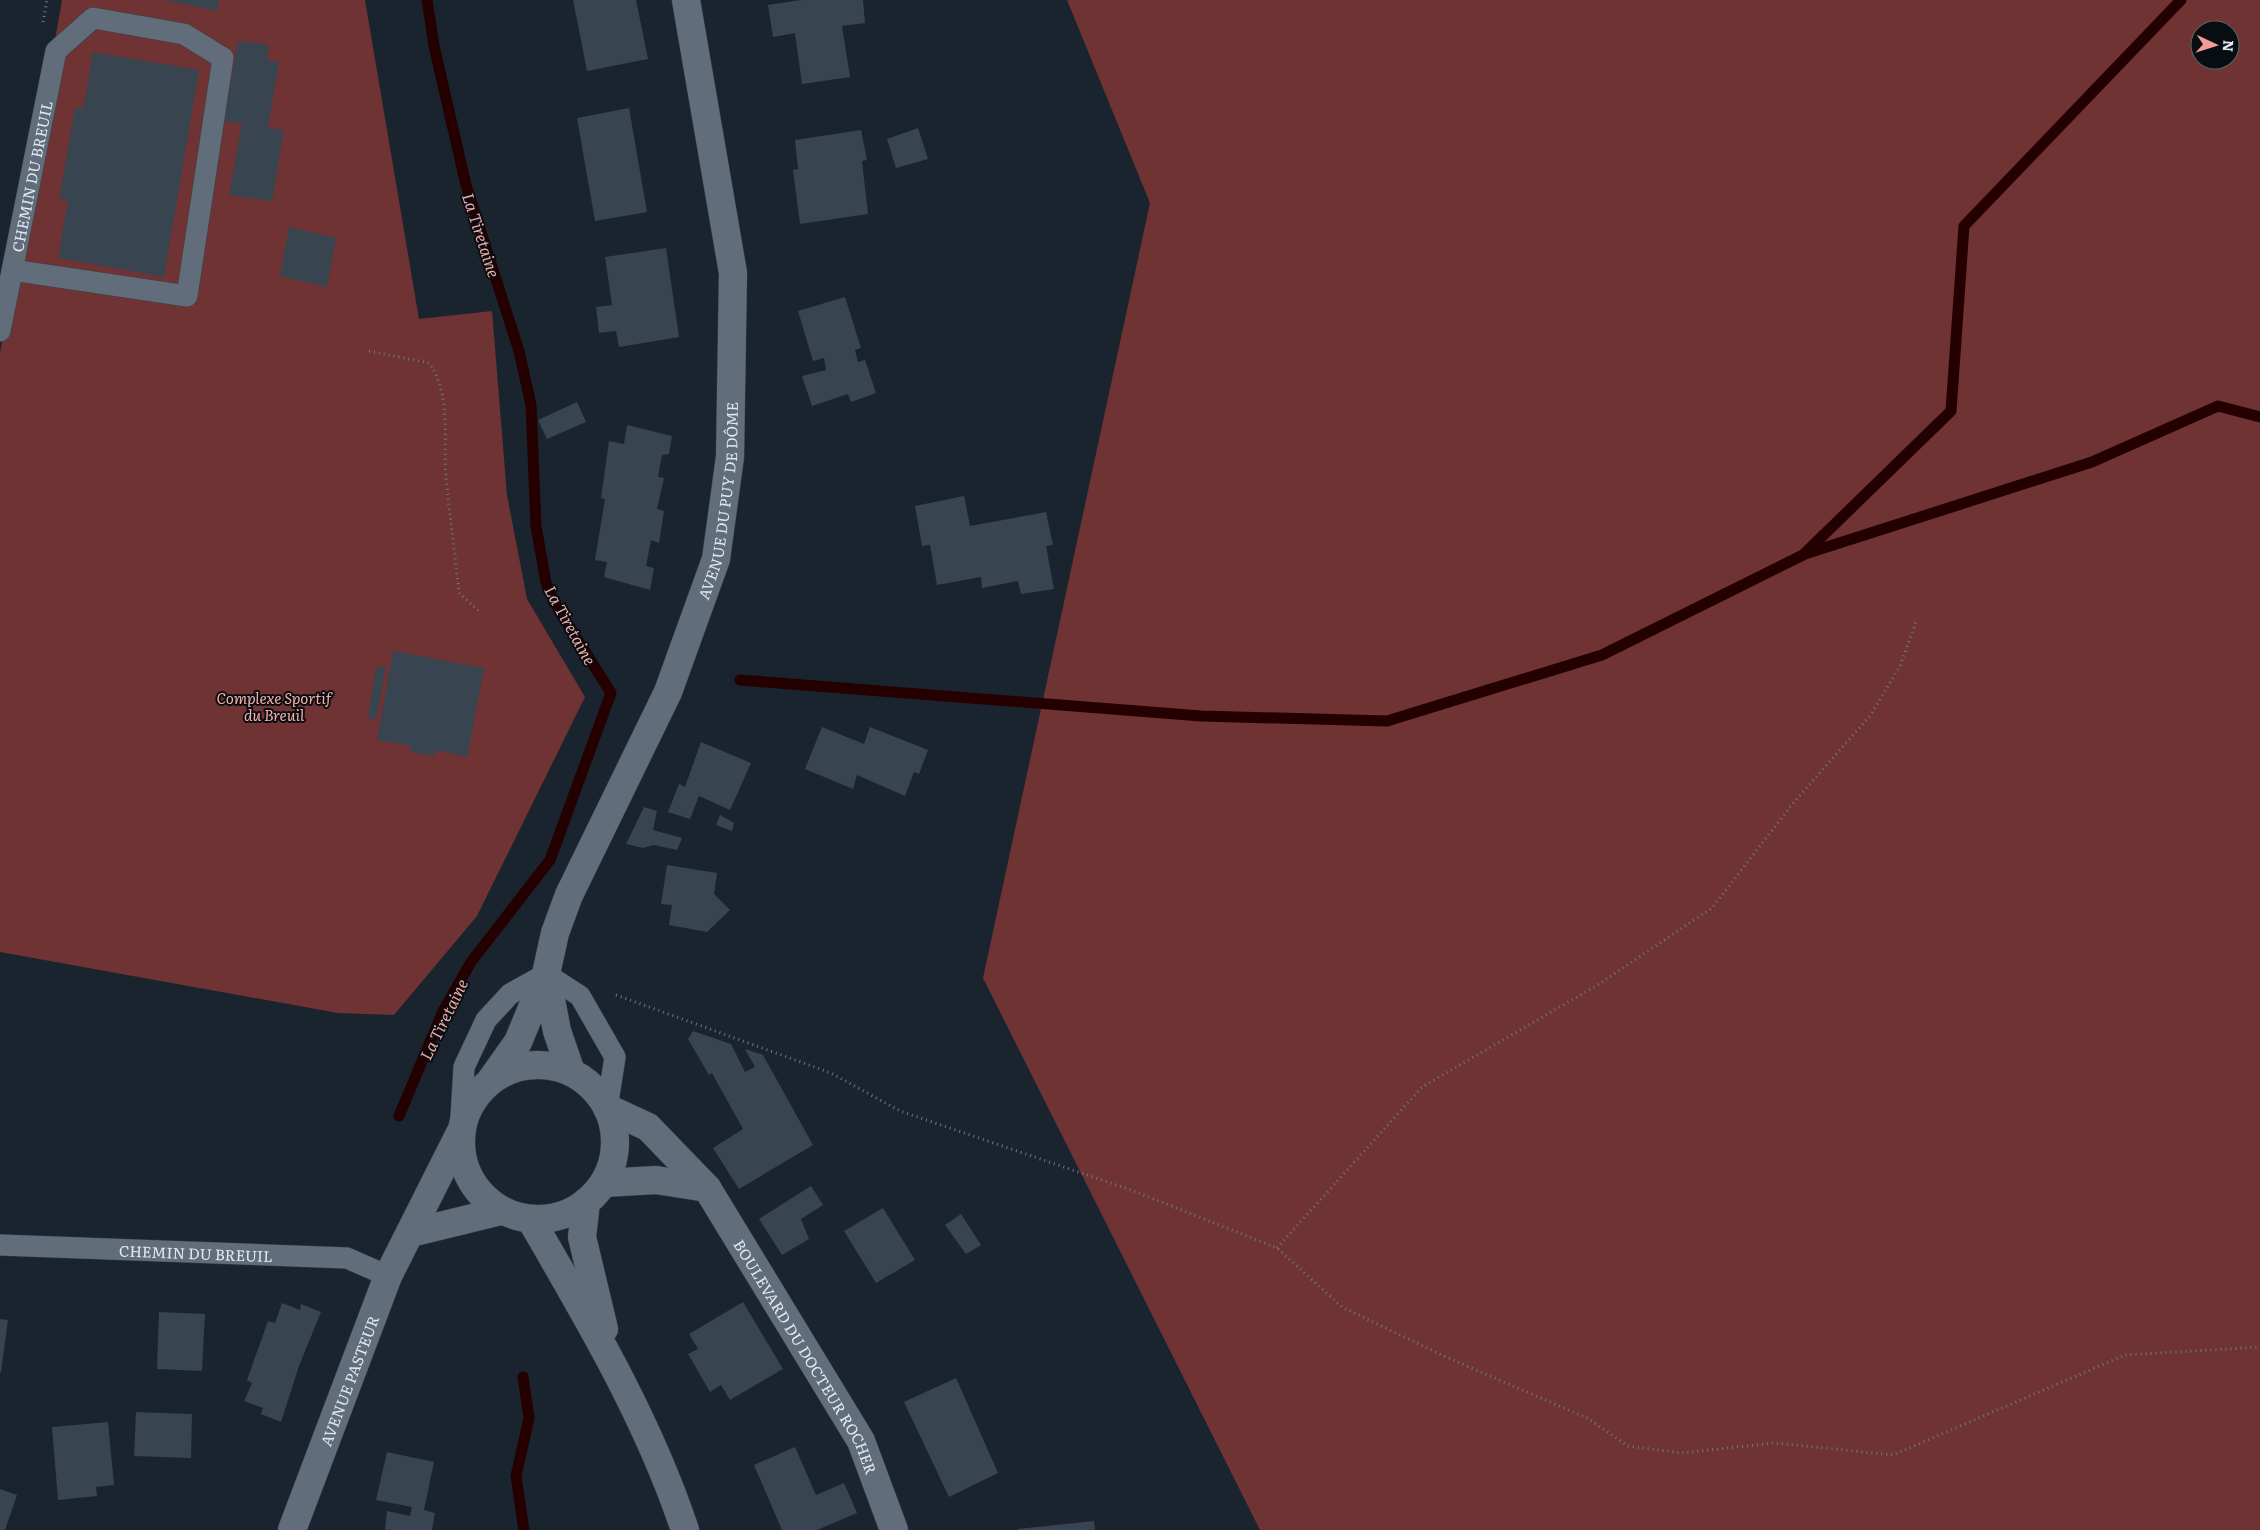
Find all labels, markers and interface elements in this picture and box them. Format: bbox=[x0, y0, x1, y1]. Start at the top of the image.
north arrow bbox=[2190, 20, 2240, 70]
text: N bbox=[2219, 39, 2239, 53]
street label: CHEMIN DU BREUIL bbox=[5, 98, 57, 254]
water label: La Tiretaine bbox=[457, 190, 507, 280]
street label: AVENUE DU PUY DE DÔME bbox=[691, 402, 742, 602]
water label: La Tiretaine bbox=[539, 581, 603, 669]
park label: Complexe Sportif du Breuil bbox=[217, 686, 334, 726]
water label: La Tiretaine bbox=[413, 974, 473, 1064]
street label: BOULEVARD DU DOCTEUR ROCHER bbox=[729, 1234, 884, 1477]
street label: CHEMIN DU BREUIL bbox=[119, 1238, 273, 1267]
street label: AVENUE PASTEUR bbox=[313, 1311, 384, 1449]

